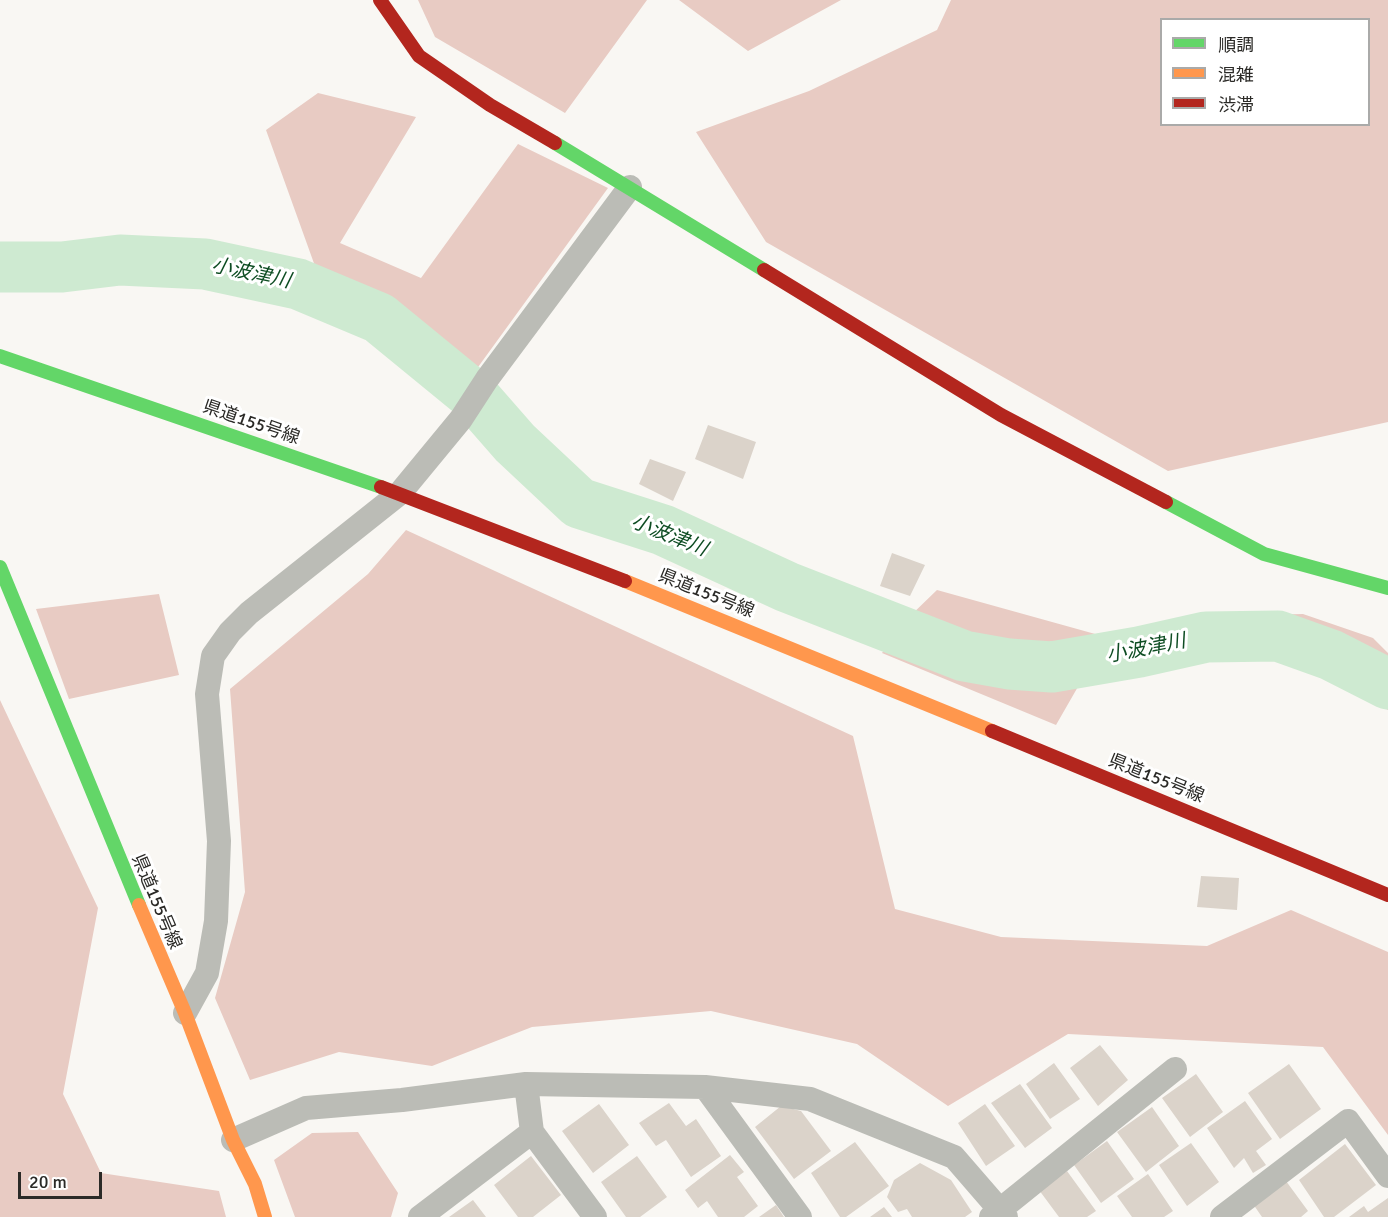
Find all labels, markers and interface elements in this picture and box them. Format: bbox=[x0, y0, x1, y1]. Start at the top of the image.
legend bbox=[1160, 18, 1370, 126]
text: 順調 bbox=[1218, 34, 1254, 56]
text: 混雑 bbox=[1218, 64, 1254, 86]
text: 渋滞 bbox=[1218, 94, 1254, 116]
water label: 小波津川 bbox=[209, 254, 293, 294]
street label: 県道155号線 bbox=[200, 396, 302, 450]
water label: 小波津川 bbox=[627, 510, 711, 562]
street label: 県道155号線 bbox=[655, 565, 757, 623]
water label: 小波津川 bbox=[1104, 630, 1188, 668]
street label: 県道155号線 bbox=[1105, 750, 1207, 808]
street label: 県道155号線 bbox=[126, 851, 186, 953]
scale bar bbox=[21, 1160, 105, 1198]
text: 20 m bbox=[29, 1171, 67, 1193]

